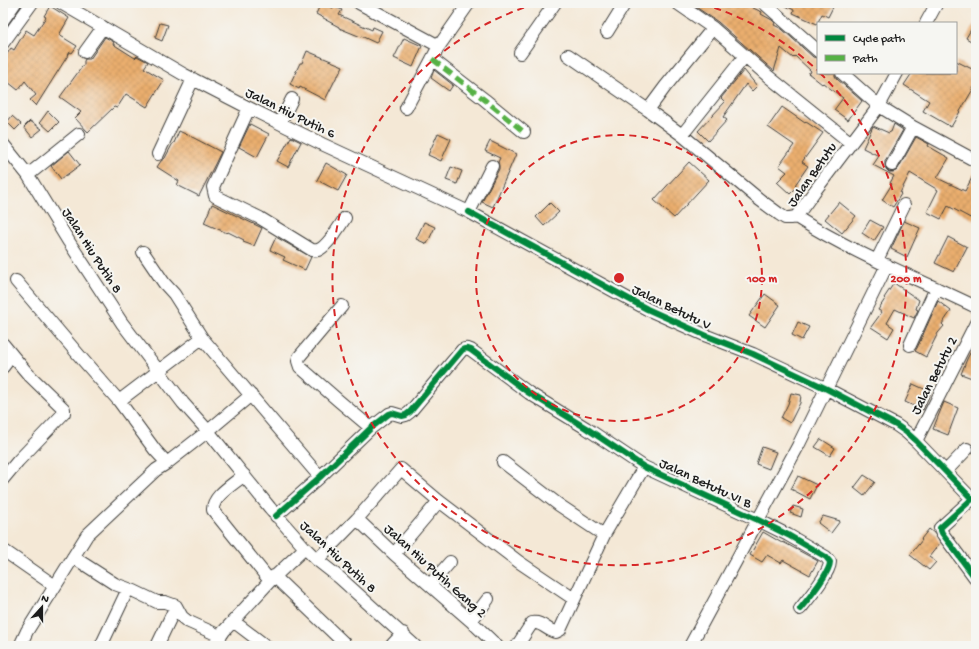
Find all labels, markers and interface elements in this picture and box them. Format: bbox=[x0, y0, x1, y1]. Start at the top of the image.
legend bbox=[817, 22, 957, 74]
text: Cycle path bbox=[853, 33, 906, 47]
text: Path bbox=[852, 53, 878, 67]
street label: Jalan Hiu Putih 6 bbox=[242, 85, 338, 144]
street label: Jalan Betutu bbox=[785, 140, 842, 211]
street label: Jalan Hiu Putih 8 bbox=[57, 205, 125, 298]
centre of rings bbox=[612, 271, 626, 285]
text: 100 m bbox=[746, 273, 777, 287]
text: 200 m bbox=[891, 273, 922, 287]
street label: Jalan Betutu V bbox=[628, 282, 713, 335]
street label: Jalan Betutu 2 bbox=[908, 334, 962, 418]
street label: Jalan Betutu VI B bbox=[656, 455, 755, 513]
street label: Jalan Hiu Putih 8 bbox=[295, 518, 379, 598]
street label: Jalan Hiu Putih Gang 2 bbox=[380, 521, 489, 622]
north arrow bbox=[22, 587, 62, 627]
text: N bbox=[39, 593, 50, 606]

